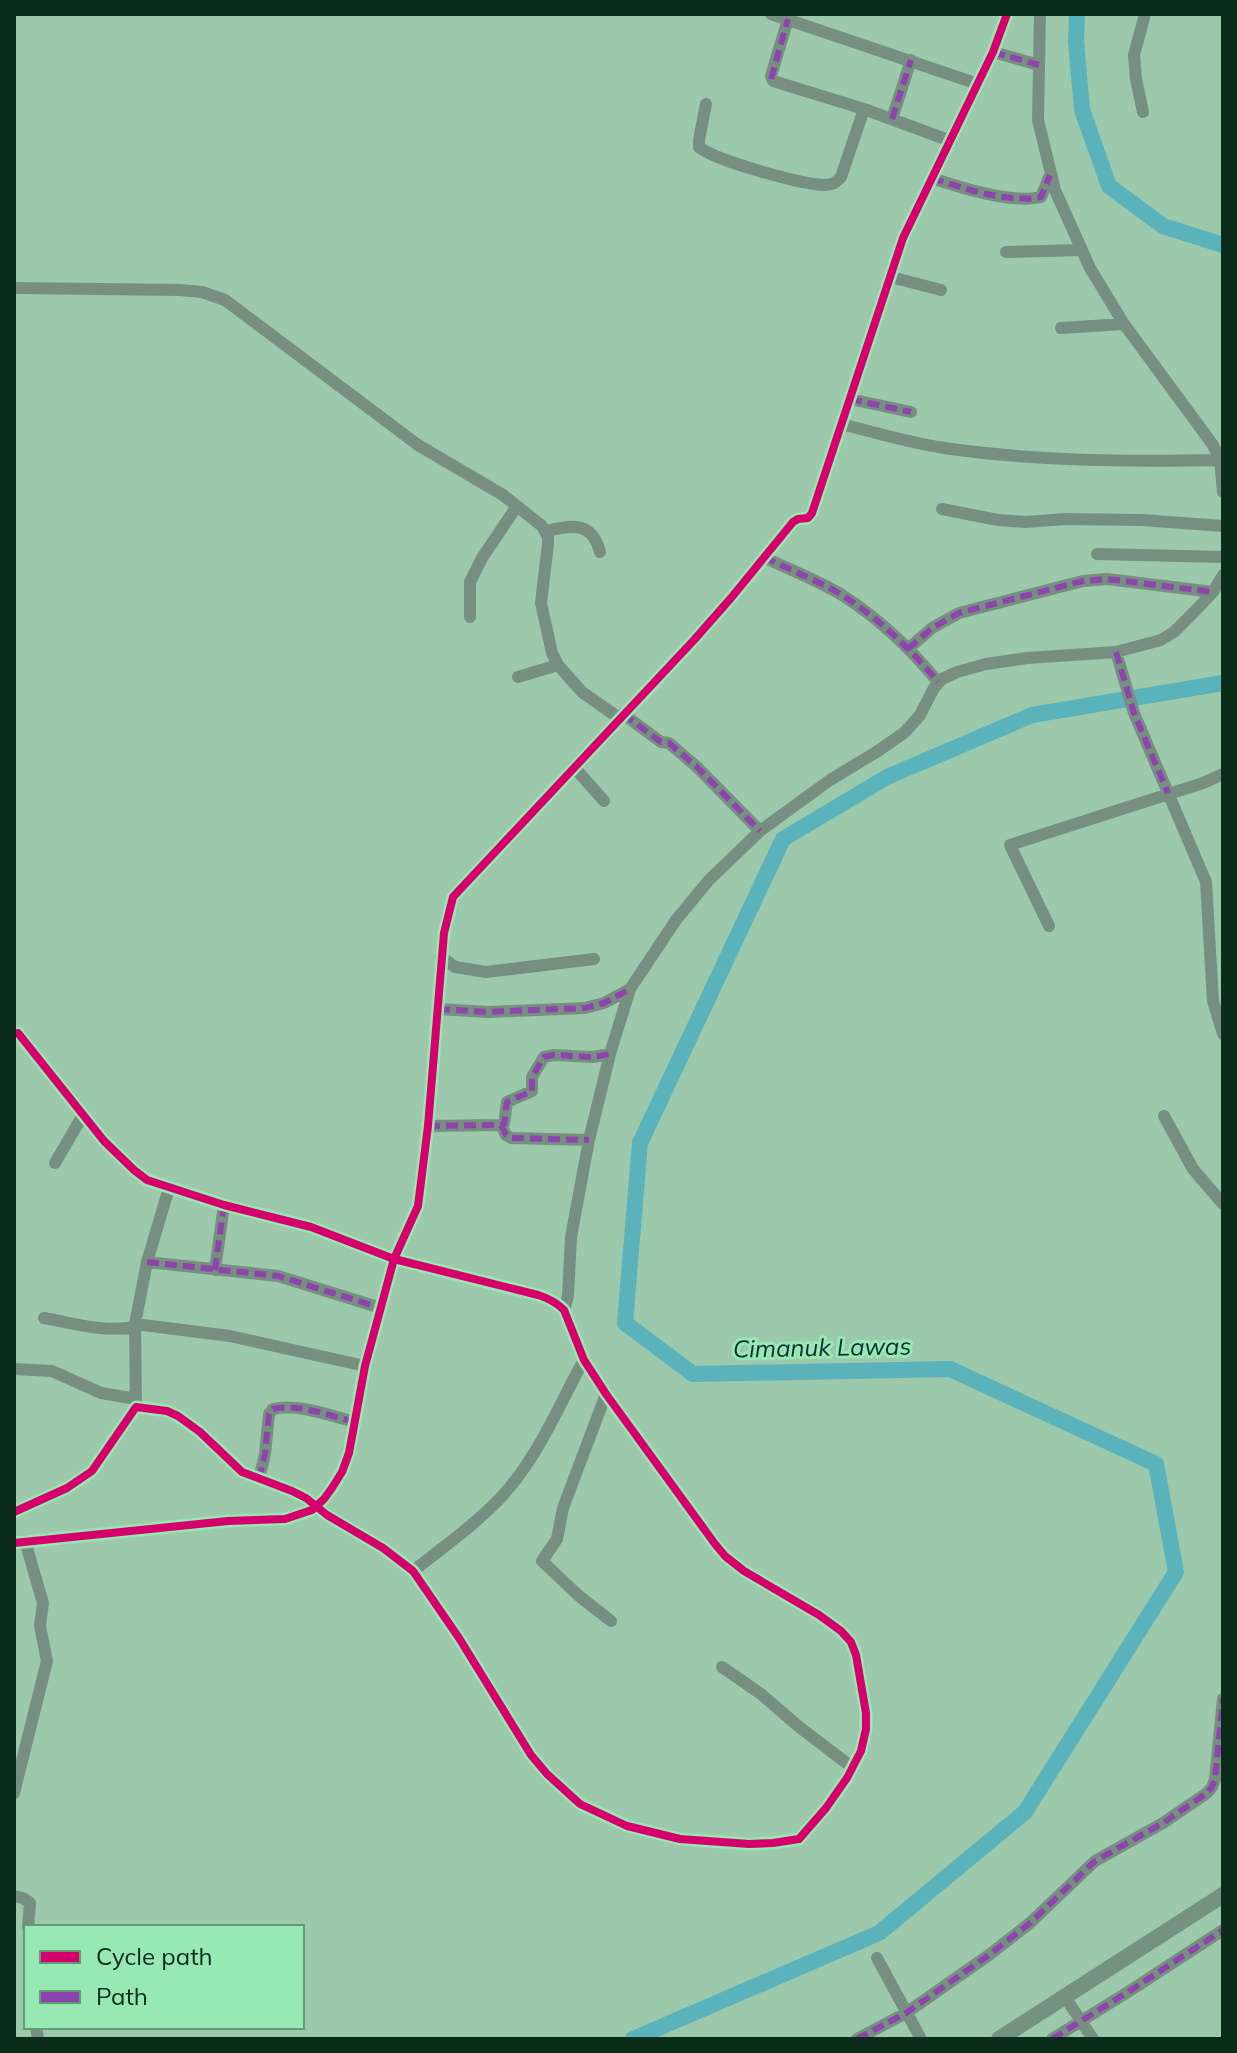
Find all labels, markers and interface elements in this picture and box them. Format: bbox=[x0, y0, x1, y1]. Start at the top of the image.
water label: Cimanuk Lawas bbox=[733, 1330, 911, 1364]
legend bbox=[24, 1925, 304, 2029]
text: Cycle path bbox=[96, 1941, 213, 1971]
text: Path bbox=[96, 1981, 148, 2011]

